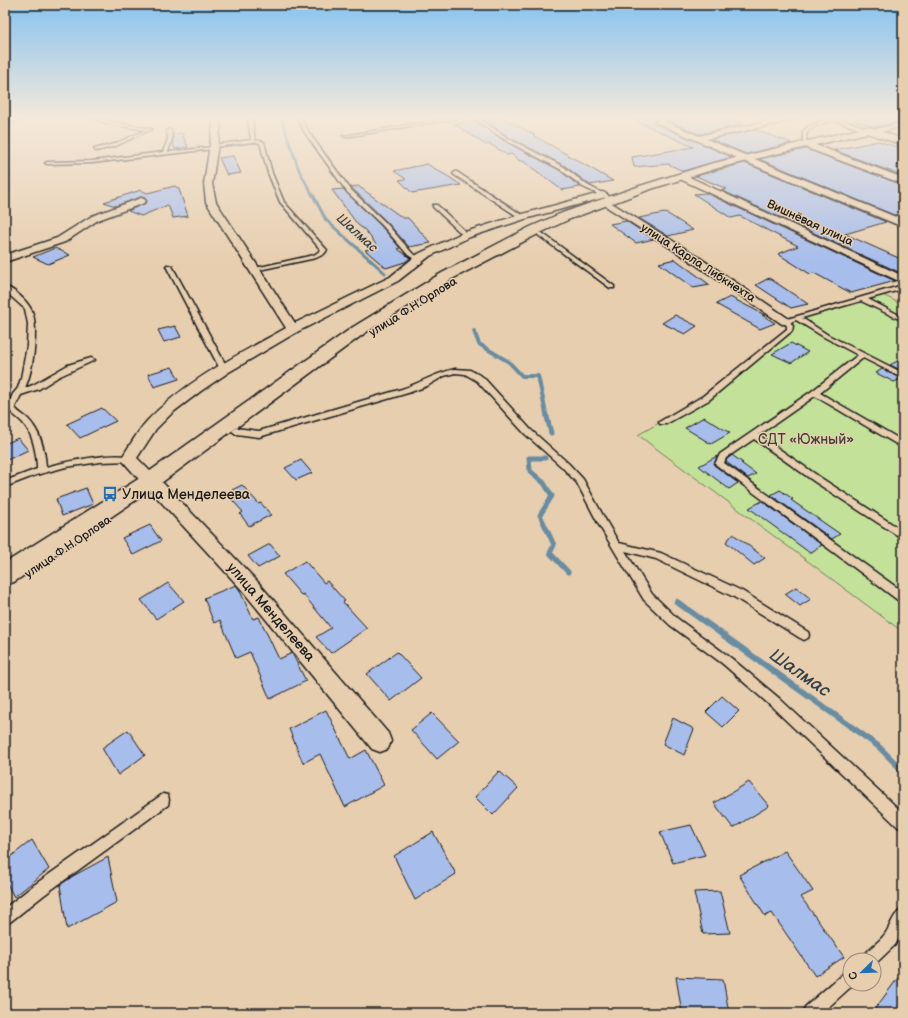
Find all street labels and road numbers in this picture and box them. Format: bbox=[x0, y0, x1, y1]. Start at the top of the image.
street label: Вишнёвая улица bbox=[764, 196, 856, 250]
street label: улица Карла Либкнехта bbox=[638, 220, 758, 306]
street label: улица Ф.Н.Орлова bbox=[366, 274, 460, 340]
street label: улица Ф.Н.Орлова bbox=[22, 513, 114, 581]
street label: улица Менделеева bbox=[223, 559, 319, 665]

